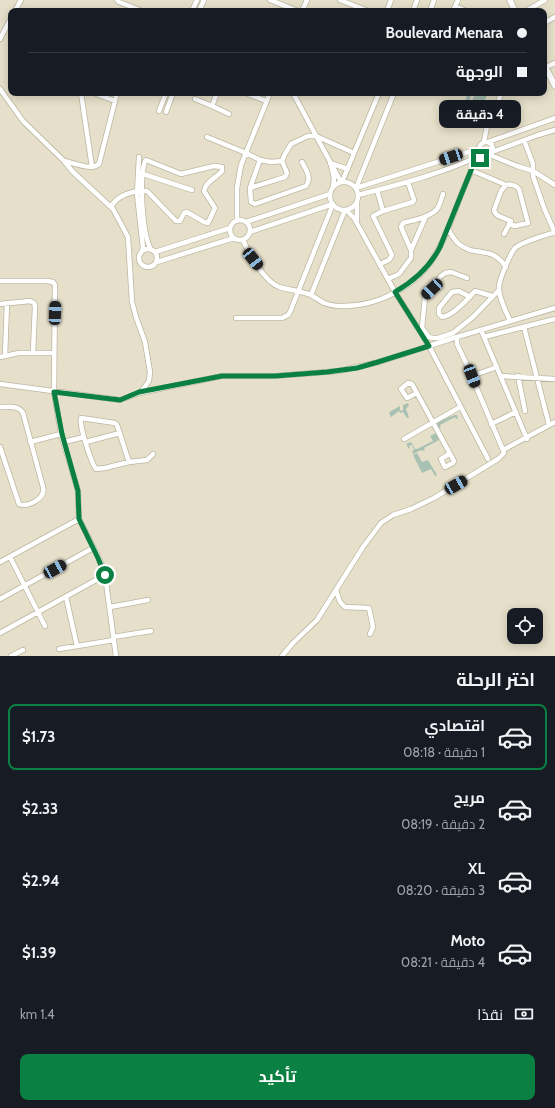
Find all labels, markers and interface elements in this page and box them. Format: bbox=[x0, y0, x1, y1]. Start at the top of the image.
text: Boulevard Menara bbox=[386, 24, 503, 42]
text: الوجهة bbox=[456, 63, 503, 81]
callout: 4 دقيقة bbox=[439, 100, 521, 128]
text: 4 دقيقة bbox=[456, 106, 504, 122]
car bbox=[438, 148, 464, 166]
route end bbox=[471, 149, 489, 167]
car bbox=[241, 246, 265, 272]
car bbox=[419, 276, 445, 302]
car bbox=[49, 301, 61, 325]
car bbox=[462, 363, 482, 389]
car bbox=[443, 474, 469, 496]
car bbox=[42, 558, 68, 580]
route start bbox=[96, 566, 114, 584]
map controls bbox=[507, 608, 543, 644]
button: locate bbox=[507, 608, 543, 644]
text: اختر الرحلة bbox=[456, 669, 535, 691]
text: اقتصادي bbox=[425, 717, 485, 735]
icon: car bbox=[497, 719, 533, 755]
text: $1.73 bbox=[22, 728, 55, 746]
text: 1 دقيقة · 08:18 bbox=[403, 744, 485, 760]
text: مريح bbox=[453, 789, 485, 807]
icon: car bbox=[497, 791, 533, 827]
text: $2.33 bbox=[22, 800, 58, 818]
text: 2 دقيقة · 08:19 bbox=[401, 816, 485, 832]
text: XL bbox=[468, 860, 485, 878]
icon: car bbox=[497, 863, 533, 899]
text: $2.94 bbox=[22, 872, 60, 890]
text: 3 دقيقة · 08:20 bbox=[397, 882, 485, 898]
text: Moto bbox=[451, 932, 485, 950]
icon: car bbox=[497, 935, 533, 971]
text: $1.39 bbox=[22, 944, 56, 962]
text: 4 دقيقة · 08:21 bbox=[401, 954, 485, 970]
icon: cash bbox=[513, 1003, 535, 1025]
text: 1.4 km bbox=[20, 1006, 55, 1022]
text: نقدًا bbox=[477, 1006, 503, 1024]
button: تأكيد bbox=[20, 1054, 535, 1100]

